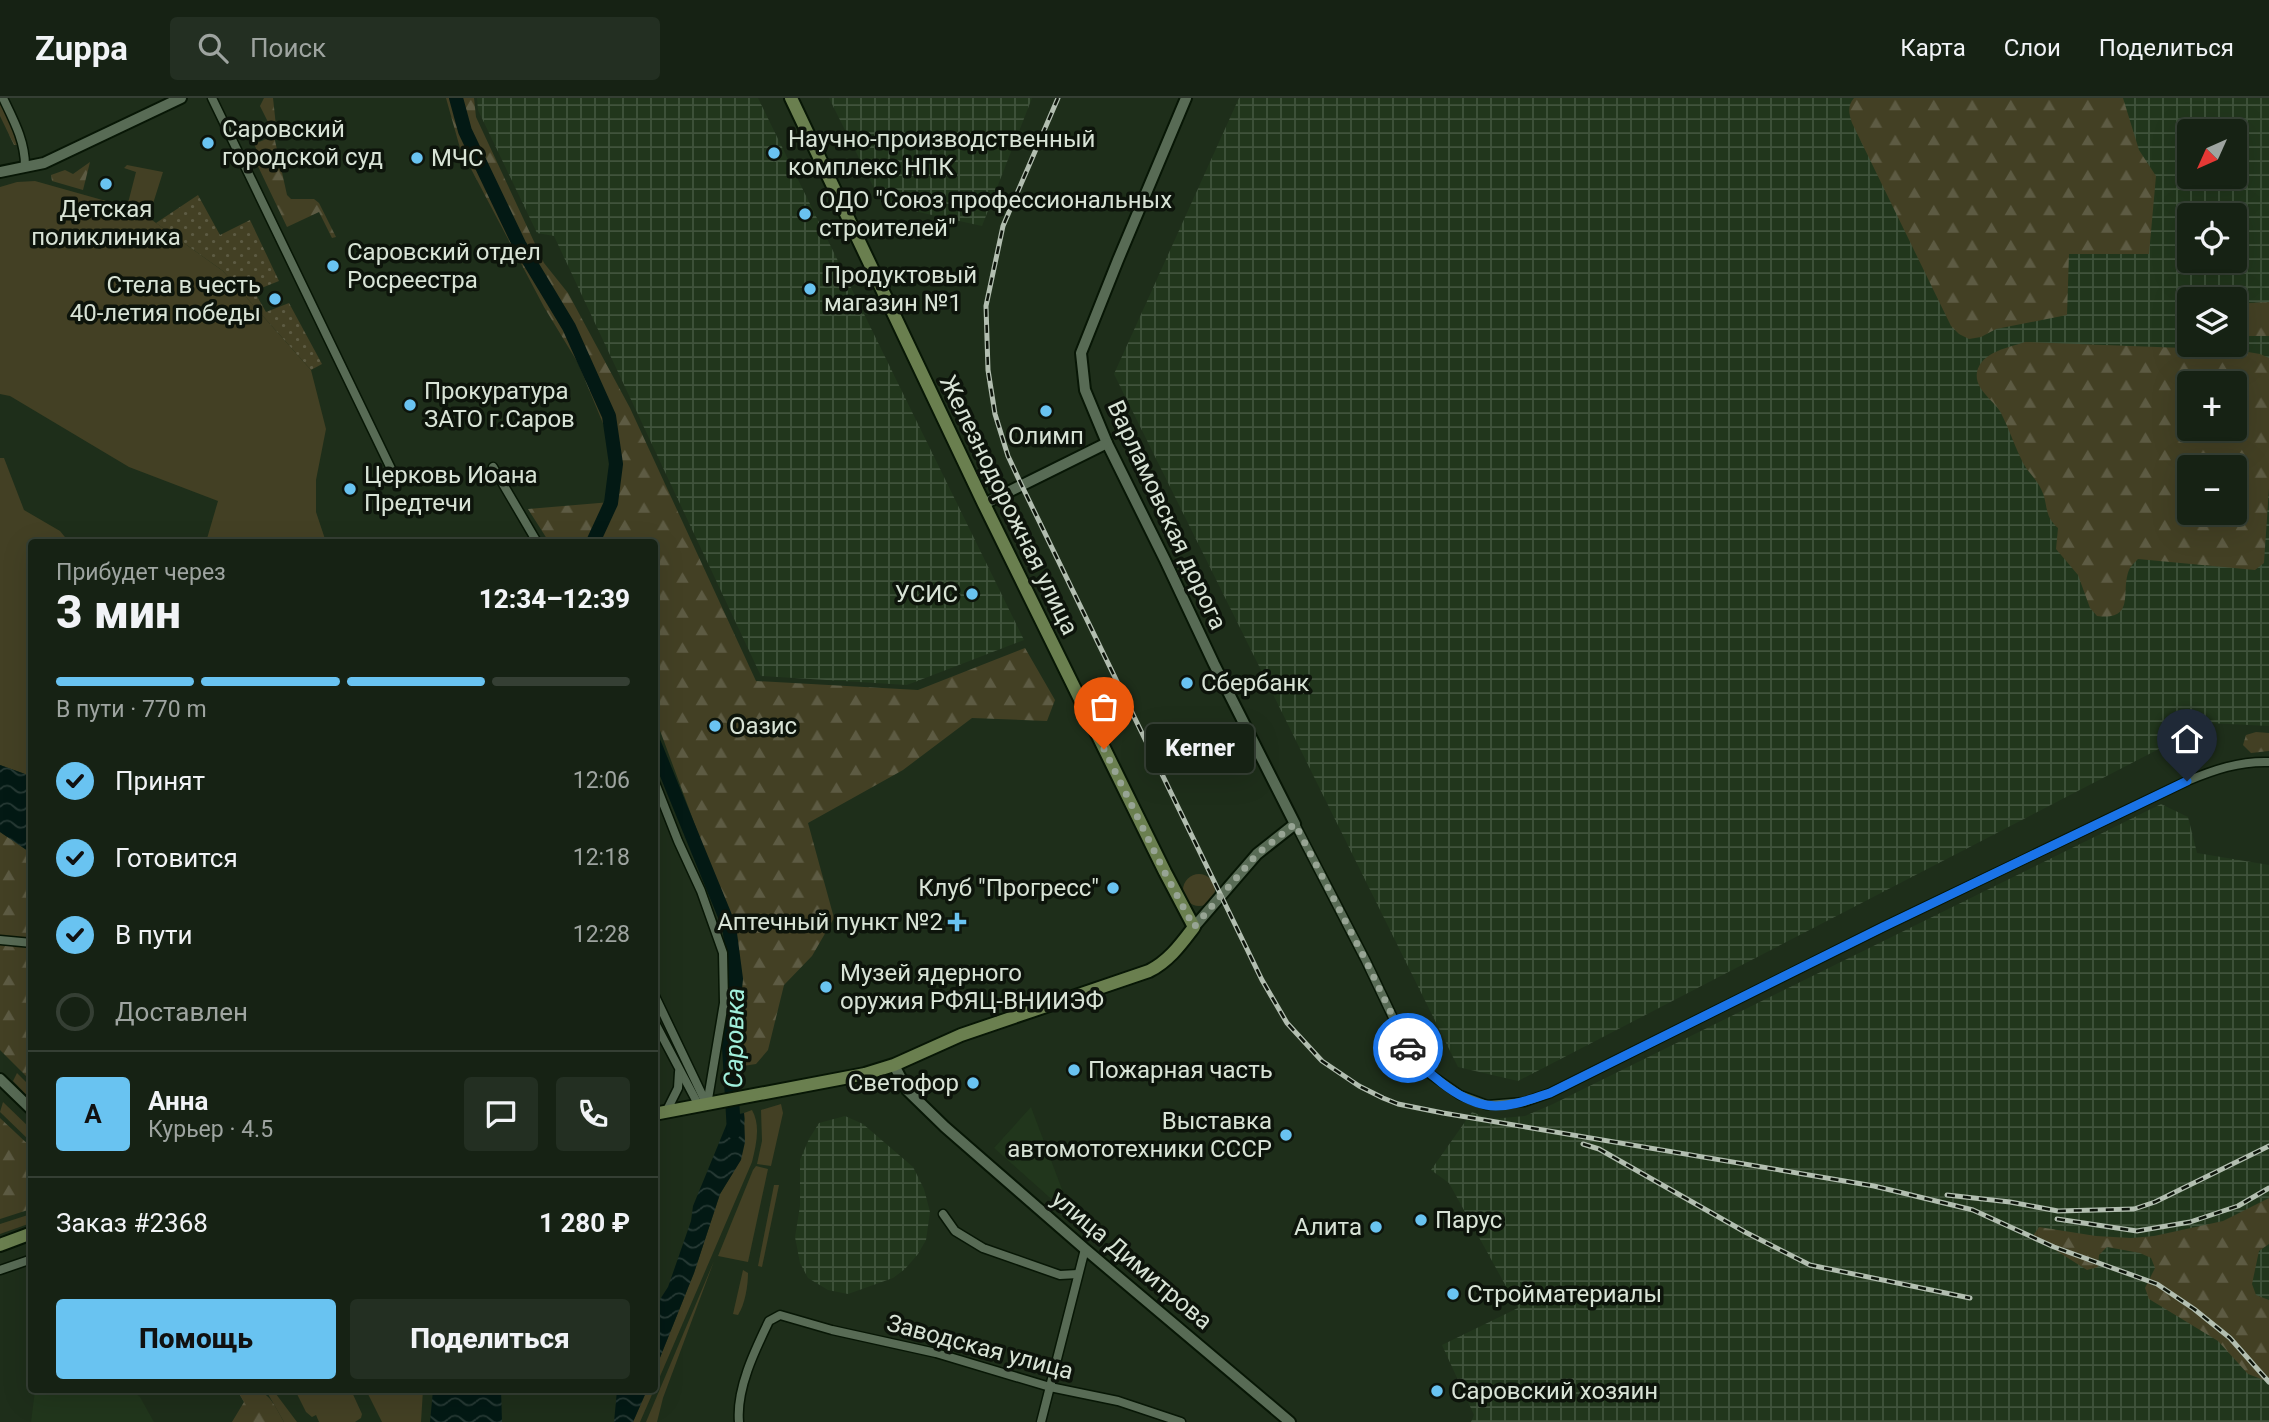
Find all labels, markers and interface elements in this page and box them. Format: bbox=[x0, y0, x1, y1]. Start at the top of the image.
search box bbox=[170, 17, 660, 80]
text: Zuppa bbox=[35, 29, 128, 68]
icon: search bbox=[194, 29, 232, 67]
text: Поиск bbox=[250, 33, 326, 63]
text: Карта bbox=[1900, 34, 1966, 62]
text: Слои bbox=[2004, 34, 2061, 62]
text: Поделиться bbox=[2099, 34, 2234, 62]
place label: Саровский городской суд bbox=[222, 115, 383, 171]
north arrow bbox=[2177, 119, 2247, 189]
map controls bbox=[2177, 119, 2247, 525]
place label: Научно-производственный комплекс НПК bbox=[788, 125, 1095, 181]
marker: Саровский городской суд bbox=[200, 135, 216, 151]
place label: МЧС bbox=[431, 144, 484, 172]
marker: Научно-производственный комплекс НПК bbox=[766, 145, 782, 161]
marker: МЧС bbox=[409, 150, 425, 166]
marker: Детская поликлиника bbox=[98, 176, 114, 192]
place label: ОДО "Союз профессиональных строителей" bbox=[819, 186, 1172, 242]
place label: Детская поликлиника bbox=[31, 195, 181, 251]
button: locate bbox=[2177, 203, 2247, 273]
marker: ОДО "Союз профессиональных строителей" bbox=[797, 206, 813, 222]
place label: Саровский отдел Росреестра bbox=[347, 238, 541, 294]
marker: Саровский отдел Росреестра bbox=[325, 258, 341, 274]
place label: Продуктовый магазин №1 bbox=[824, 261, 977, 317]
place label: Стела в честь 40-летия победы bbox=[70, 271, 261, 327]
marker: Продуктовый магазин №1 bbox=[802, 281, 818, 297]
button: layers bbox=[2177, 287, 2247, 357]
marker: Стела в честь 40-летия победы bbox=[267, 291, 283, 307]
street label: Железнодорожная улица bbox=[934, 371, 1084, 639]
button: + bbox=[2177, 371, 2247, 441]
place label: Прокуратура ЗАТО г.Саров bbox=[424, 377, 575, 433]
street label: Варламовская дорога bbox=[1102, 396, 1232, 634]
marker: Прокуратура ЗАТО г.Саров bbox=[402, 397, 418, 413]
marker: Олимп bbox=[1038, 403, 1054, 419]
place label: Олимп bbox=[1008, 422, 1084, 450]
button: − bbox=[2177, 455, 2247, 525]
place label: Церковь Иоана Предтечи bbox=[364, 461, 538, 517]
marker: Церковь Иоана Предтечи bbox=[342, 481, 358, 497]
text: Прибудет через bbox=[56, 559, 226, 586]
place label: УСИС bbox=[895, 580, 958, 608]
text: 12:34–12:39 bbox=[479, 584, 630, 614]
text: 3 мин bbox=[56, 585, 181, 639]
marker: УСИС bbox=[964, 586, 980, 602]
place label: Сбербанк bbox=[1201, 669, 1309, 697]
marker: Сбербанк bbox=[1179, 675, 1195, 691]
pin bbox=[1074, 677, 1134, 749]
icon: bag bbox=[1085, 688, 1123, 726]
text: В пути · 770 m bbox=[56, 696, 207, 723]
pin bbox=[2157, 709, 2217, 781]
place label: Оазис bbox=[729, 712, 797, 740]
marker: Оазис bbox=[707, 718, 723, 734]
icon: home bbox=[2168, 720, 2206, 758]
callout: Kerner bbox=[1146, 724, 1254, 774]
text: Kerner bbox=[1165, 735, 1235, 762]
icon: check bbox=[56, 762, 94, 800]
text: Принят bbox=[115, 766, 205, 796]
text: 12:06 bbox=[573, 767, 630, 794]
icon: check bbox=[56, 839, 94, 877]
text: Готовится bbox=[115, 843, 238, 873]
text: 12:18 bbox=[573, 844, 630, 871]
place label: Клуб "Прогресс" bbox=[918, 874, 1099, 902]
marker: Клуб "Прогресс" bbox=[1105, 880, 1121, 896]
place label: Аптечный пункт №2 bbox=[717, 908, 943, 936]
marker: Аптечный пункт №2 bbox=[949, 914, 965, 930]
icon: check bbox=[56, 916, 94, 954]
text: В пути bbox=[115, 920, 192, 950]
text: 12:28 bbox=[573, 921, 630, 948]
place label: Музей ядерного оружия РФЯЦ-ВНИИЭФ bbox=[840, 959, 1104, 1015]
marker: Музей ядерного оружия РФЯЦ-ВНИИЭФ bbox=[818, 979, 834, 995]
water label: Саровка bbox=[718, 988, 750, 1088]
text: Доставлен bbox=[115, 997, 248, 1027]
courier bbox=[1373, 1013, 1443, 1083]
icon: car bbox=[1389, 1029, 1427, 1067]
place label: Пожарная часть bbox=[1088, 1056, 1273, 1084]
marker: Пожарная часть bbox=[1066, 1062, 1082, 1078]
place label: Светофор bbox=[848, 1069, 959, 1097]
marker: Светофор bbox=[965, 1075, 981, 1091]
button: chat bbox=[464, 1077, 538, 1151]
button: phone bbox=[556, 1077, 630, 1151]
text: Анна bbox=[148, 1086, 208, 1116]
text: А bbox=[84, 1099, 102, 1129]
place label: Выставка автомототехники СССР bbox=[1007, 1107, 1272, 1163]
text: Курьер · 4.5 bbox=[148, 1116, 273, 1143]
marker: Выставка автомототехники СССР bbox=[1278, 1127, 1294, 1143]
street label: улица Димитрова bbox=[1046, 1185, 1218, 1335]
place label: Парус bbox=[1435, 1206, 1502, 1234]
text: Заказ #2368 bbox=[56, 1208, 208, 1238]
text: 1 280 ₽ bbox=[539, 1208, 630, 1238]
marker: Парус bbox=[1413, 1212, 1429, 1228]
place label: Алита bbox=[1294, 1213, 1362, 1241]
marker: Алита bbox=[1368, 1219, 1384, 1235]
place label: Стройматериалы bbox=[1467, 1280, 1662, 1308]
marker: Стройматериалы bbox=[1445, 1286, 1461, 1302]
button: Помощь bbox=[56, 1299, 336, 1379]
button: Поделиться bbox=[350, 1299, 630, 1379]
street label: Заводская улица bbox=[884, 1309, 1076, 1385]
place label: Саровский хозяин bbox=[1451, 1377, 1658, 1405]
marker: Саровский хозяин bbox=[1429, 1383, 1445, 1399]

